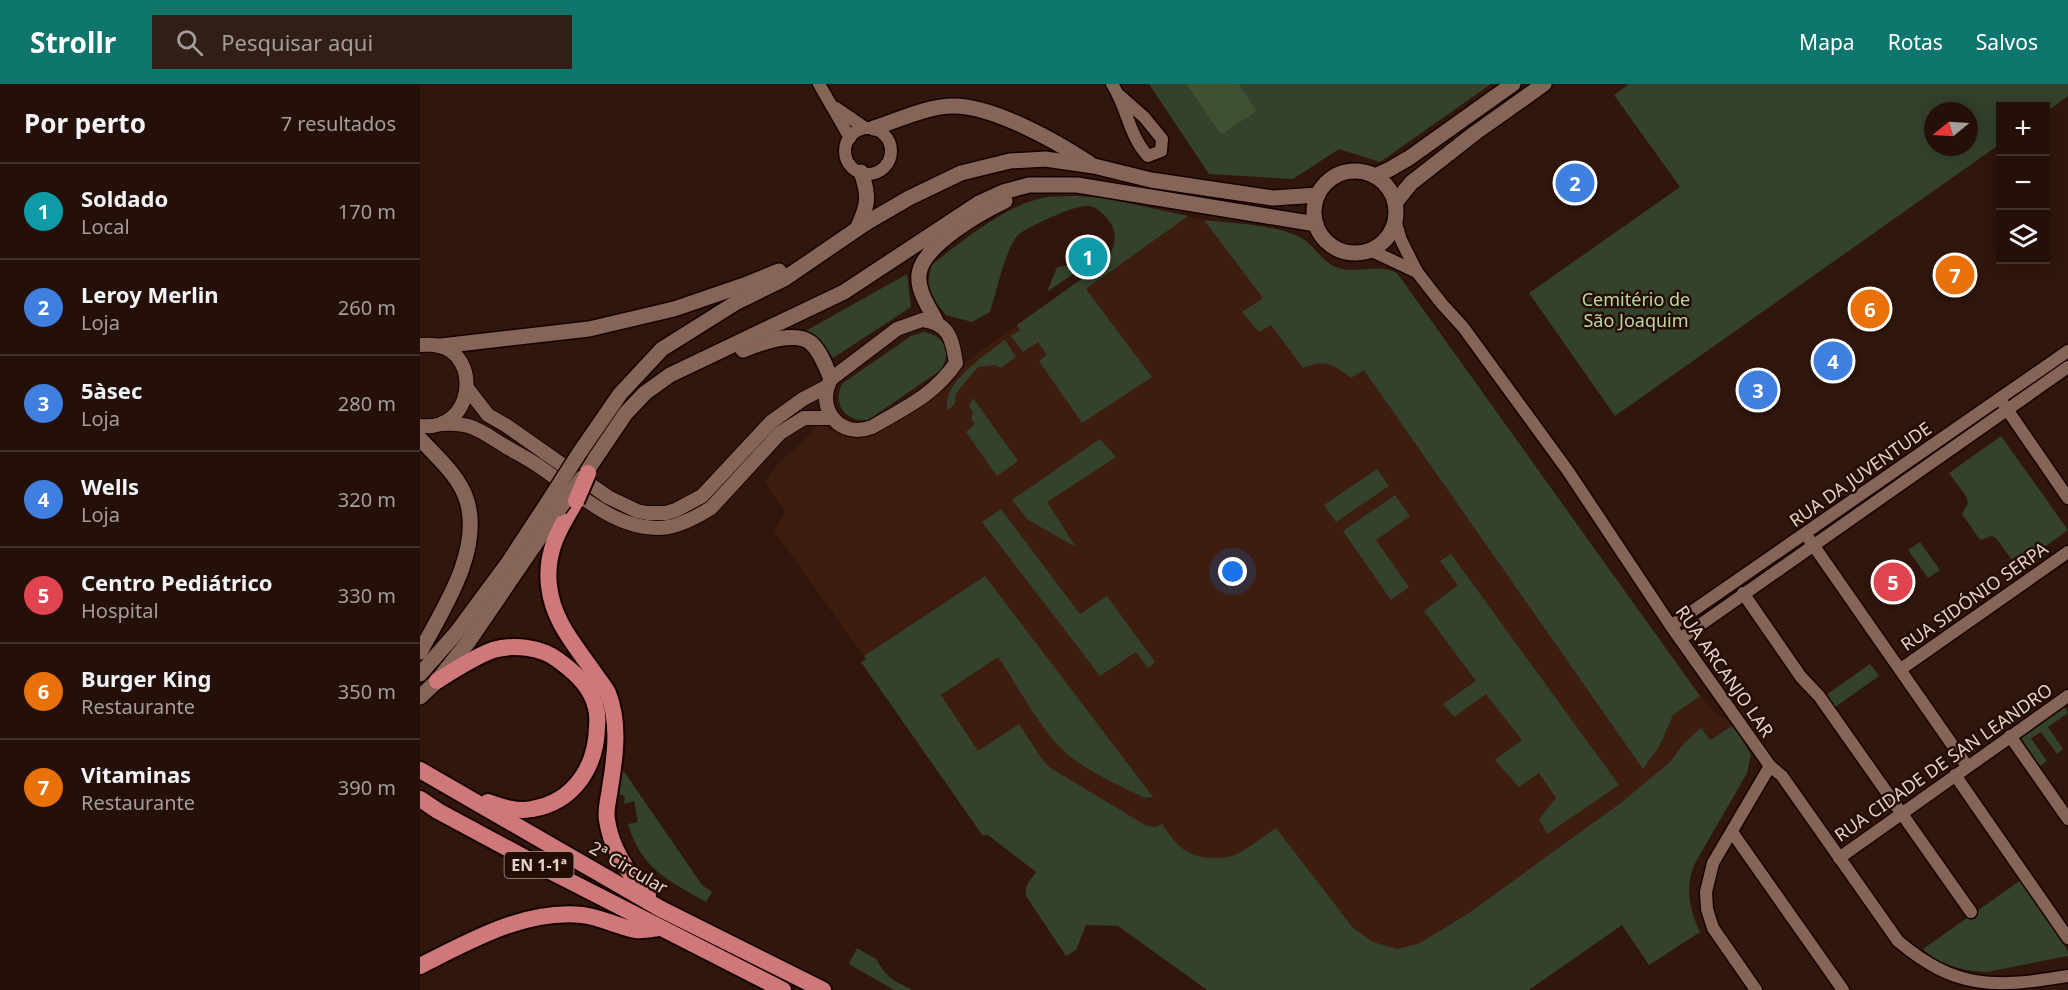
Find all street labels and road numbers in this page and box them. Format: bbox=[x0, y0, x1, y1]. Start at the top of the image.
street label: RUA DA JUVENTUDE bbox=[1784, 416, 1936, 532]
street label: RUA SIDÓNIO SERPA bbox=[1896, 536, 2053, 656]
street label: RUA ARCANJO LAR bbox=[1671, 600, 1779, 742]
street label: RUA CIDADE DE SAN LEANDRO bbox=[1829, 677, 2057, 847]
street label: 2ª Circular bbox=[586, 835, 673, 899]
road number: EN 1-1ª bbox=[504, 852, 574, 878]

